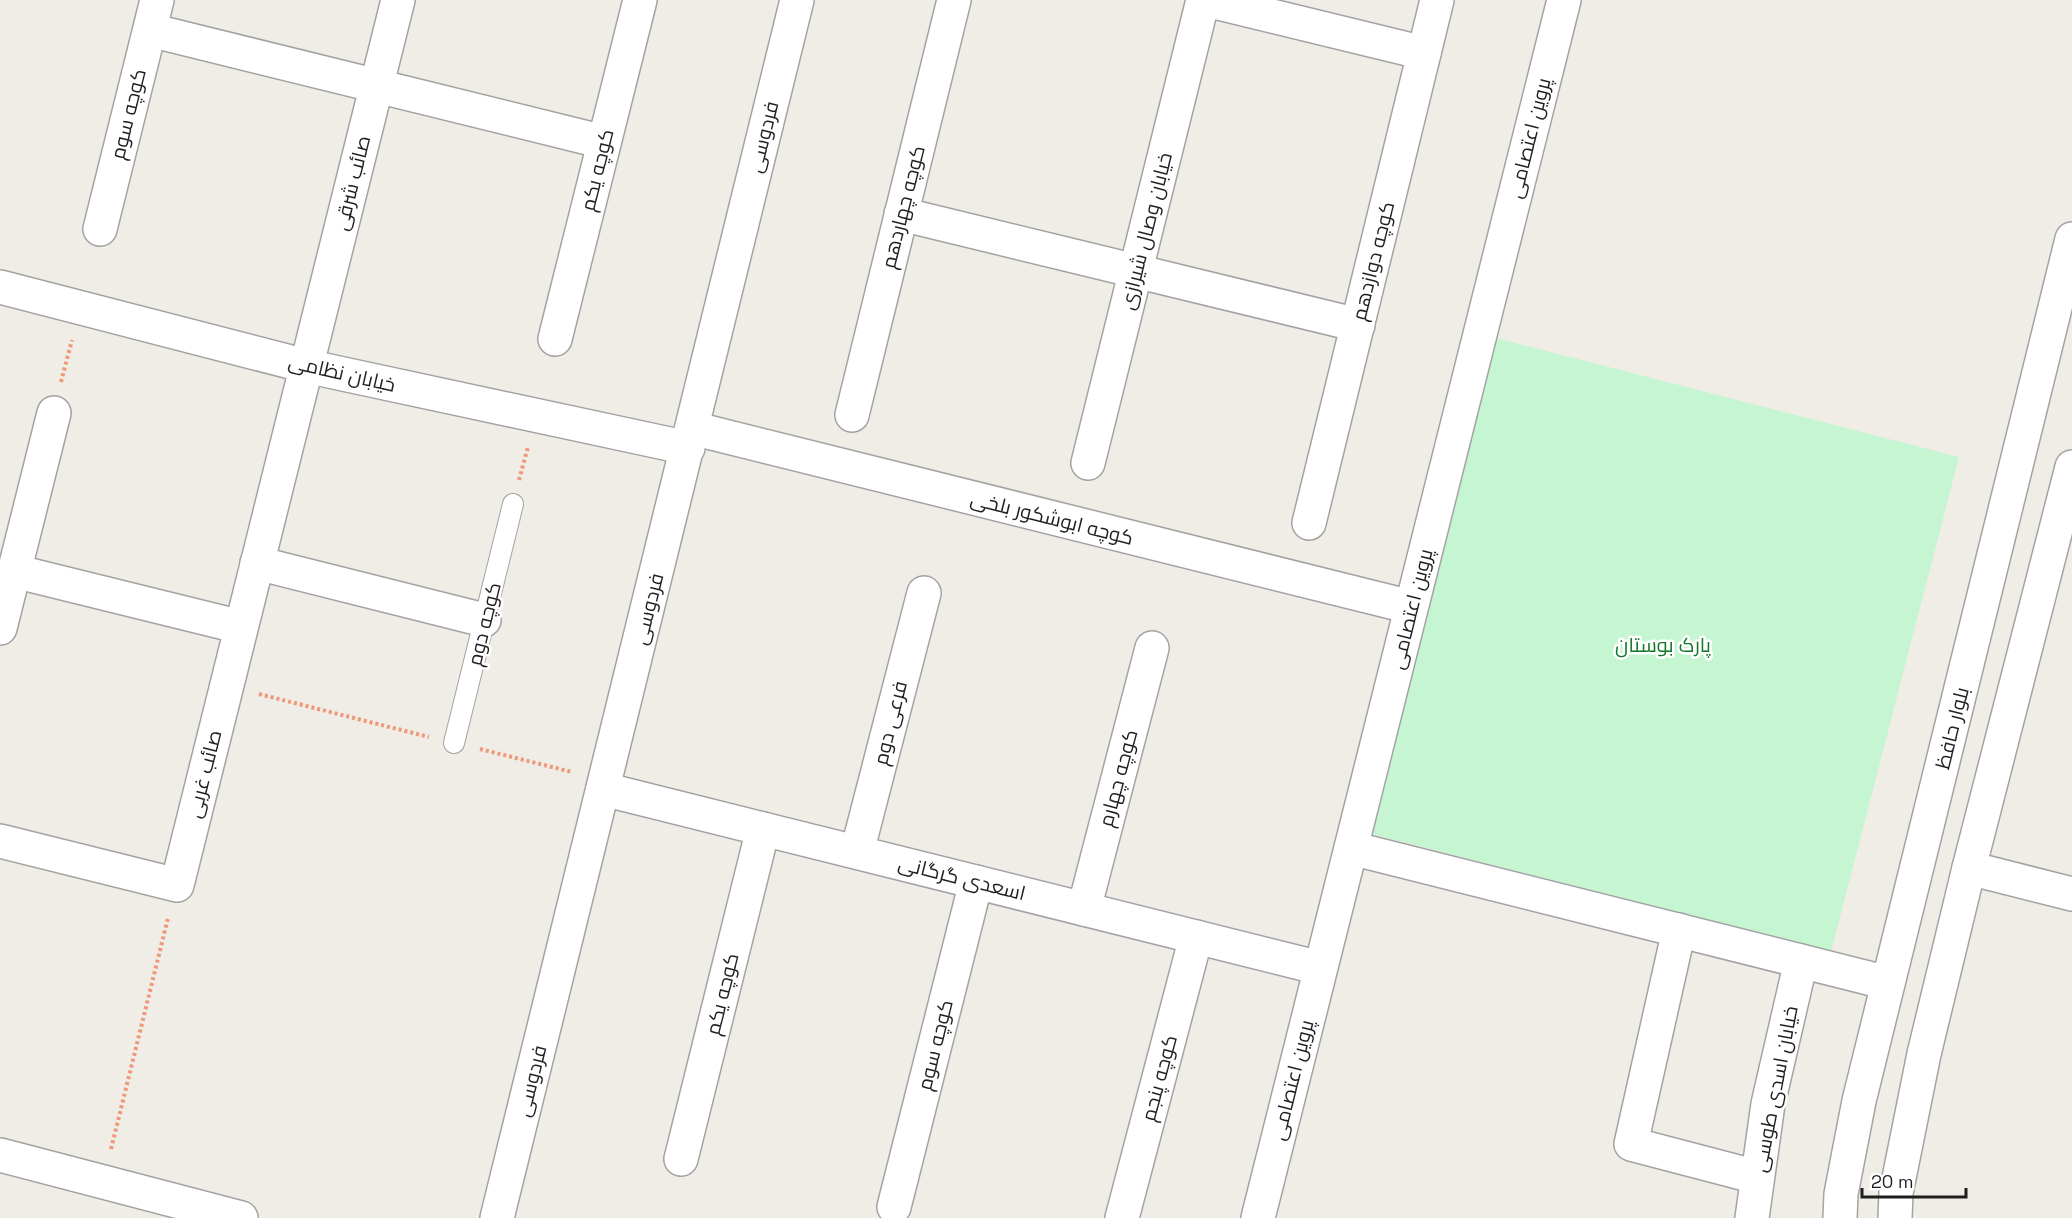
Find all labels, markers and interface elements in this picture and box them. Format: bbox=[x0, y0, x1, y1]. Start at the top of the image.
street label: کوچه سوم bbox=[104, 66, 153, 162]
street label: پروین اعتصامی bbox=[1501, 74, 1557, 201]
street label: فردوسی bbox=[742, 98, 784, 176]
street label: کوچه یکم bbox=[574, 126, 621, 214]
street label: صائب شرقی bbox=[328, 133, 376, 233]
street label: کوچه چهاردهم bbox=[875, 143, 932, 272]
street label: خیابان وصال شیرازی bbox=[1114, 150, 1178, 312]
street label: کوچه دوازدهم bbox=[1346, 199, 1401, 323]
street label: خیابان نظامی bbox=[286, 348, 398, 398]
street label: کوچه ابوشکور بلخی bbox=[968, 485, 1136, 551]
street label: پروین اعتصامی bbox=[1383, 545, 1439, 672]
street label: فردوسی bbox=[627, 570, 669, 648]
street label: کوچه دوم bbox=[461, 580, 508, 669]
park label: پارک بوستان bbox=[1615, 632, 1712, 658]
street label: فرعی دوم bbox=[867, 678, 914, 768]
street label: بلوار حافظ bbox=[1929, 684, 1975, 772]
street label: کوچه چهارم bbox=[1093, 726, 1144, 830]
street label: صائب غربی bbox=[181, 727, 227, 821]
street label: اسعدی گرگانی bbox=[896, 850, 1028, 906]
street label: کوچه یکم bbox=[699, 950, 746, 1038]
street label: کوچه سوم bbox=[911, 997, 960, 1093]
street label: خیابان اسدی طوسی bbox=[1746, 1004, 1804, 1174]
street label: پروین اعتصامی bbox=[1264, 1016, 1320, 1143]
street label: کوچه پنجم bbox=[1135, 1032, 1184, 1124]
street label: فردوسی bbox=[510, 1042, 552, 1120]
scale bar bbox=[1862, 1161, 1966, 1199]
text: 20 m bbox=[1871, 1170, 1914, 1193]

